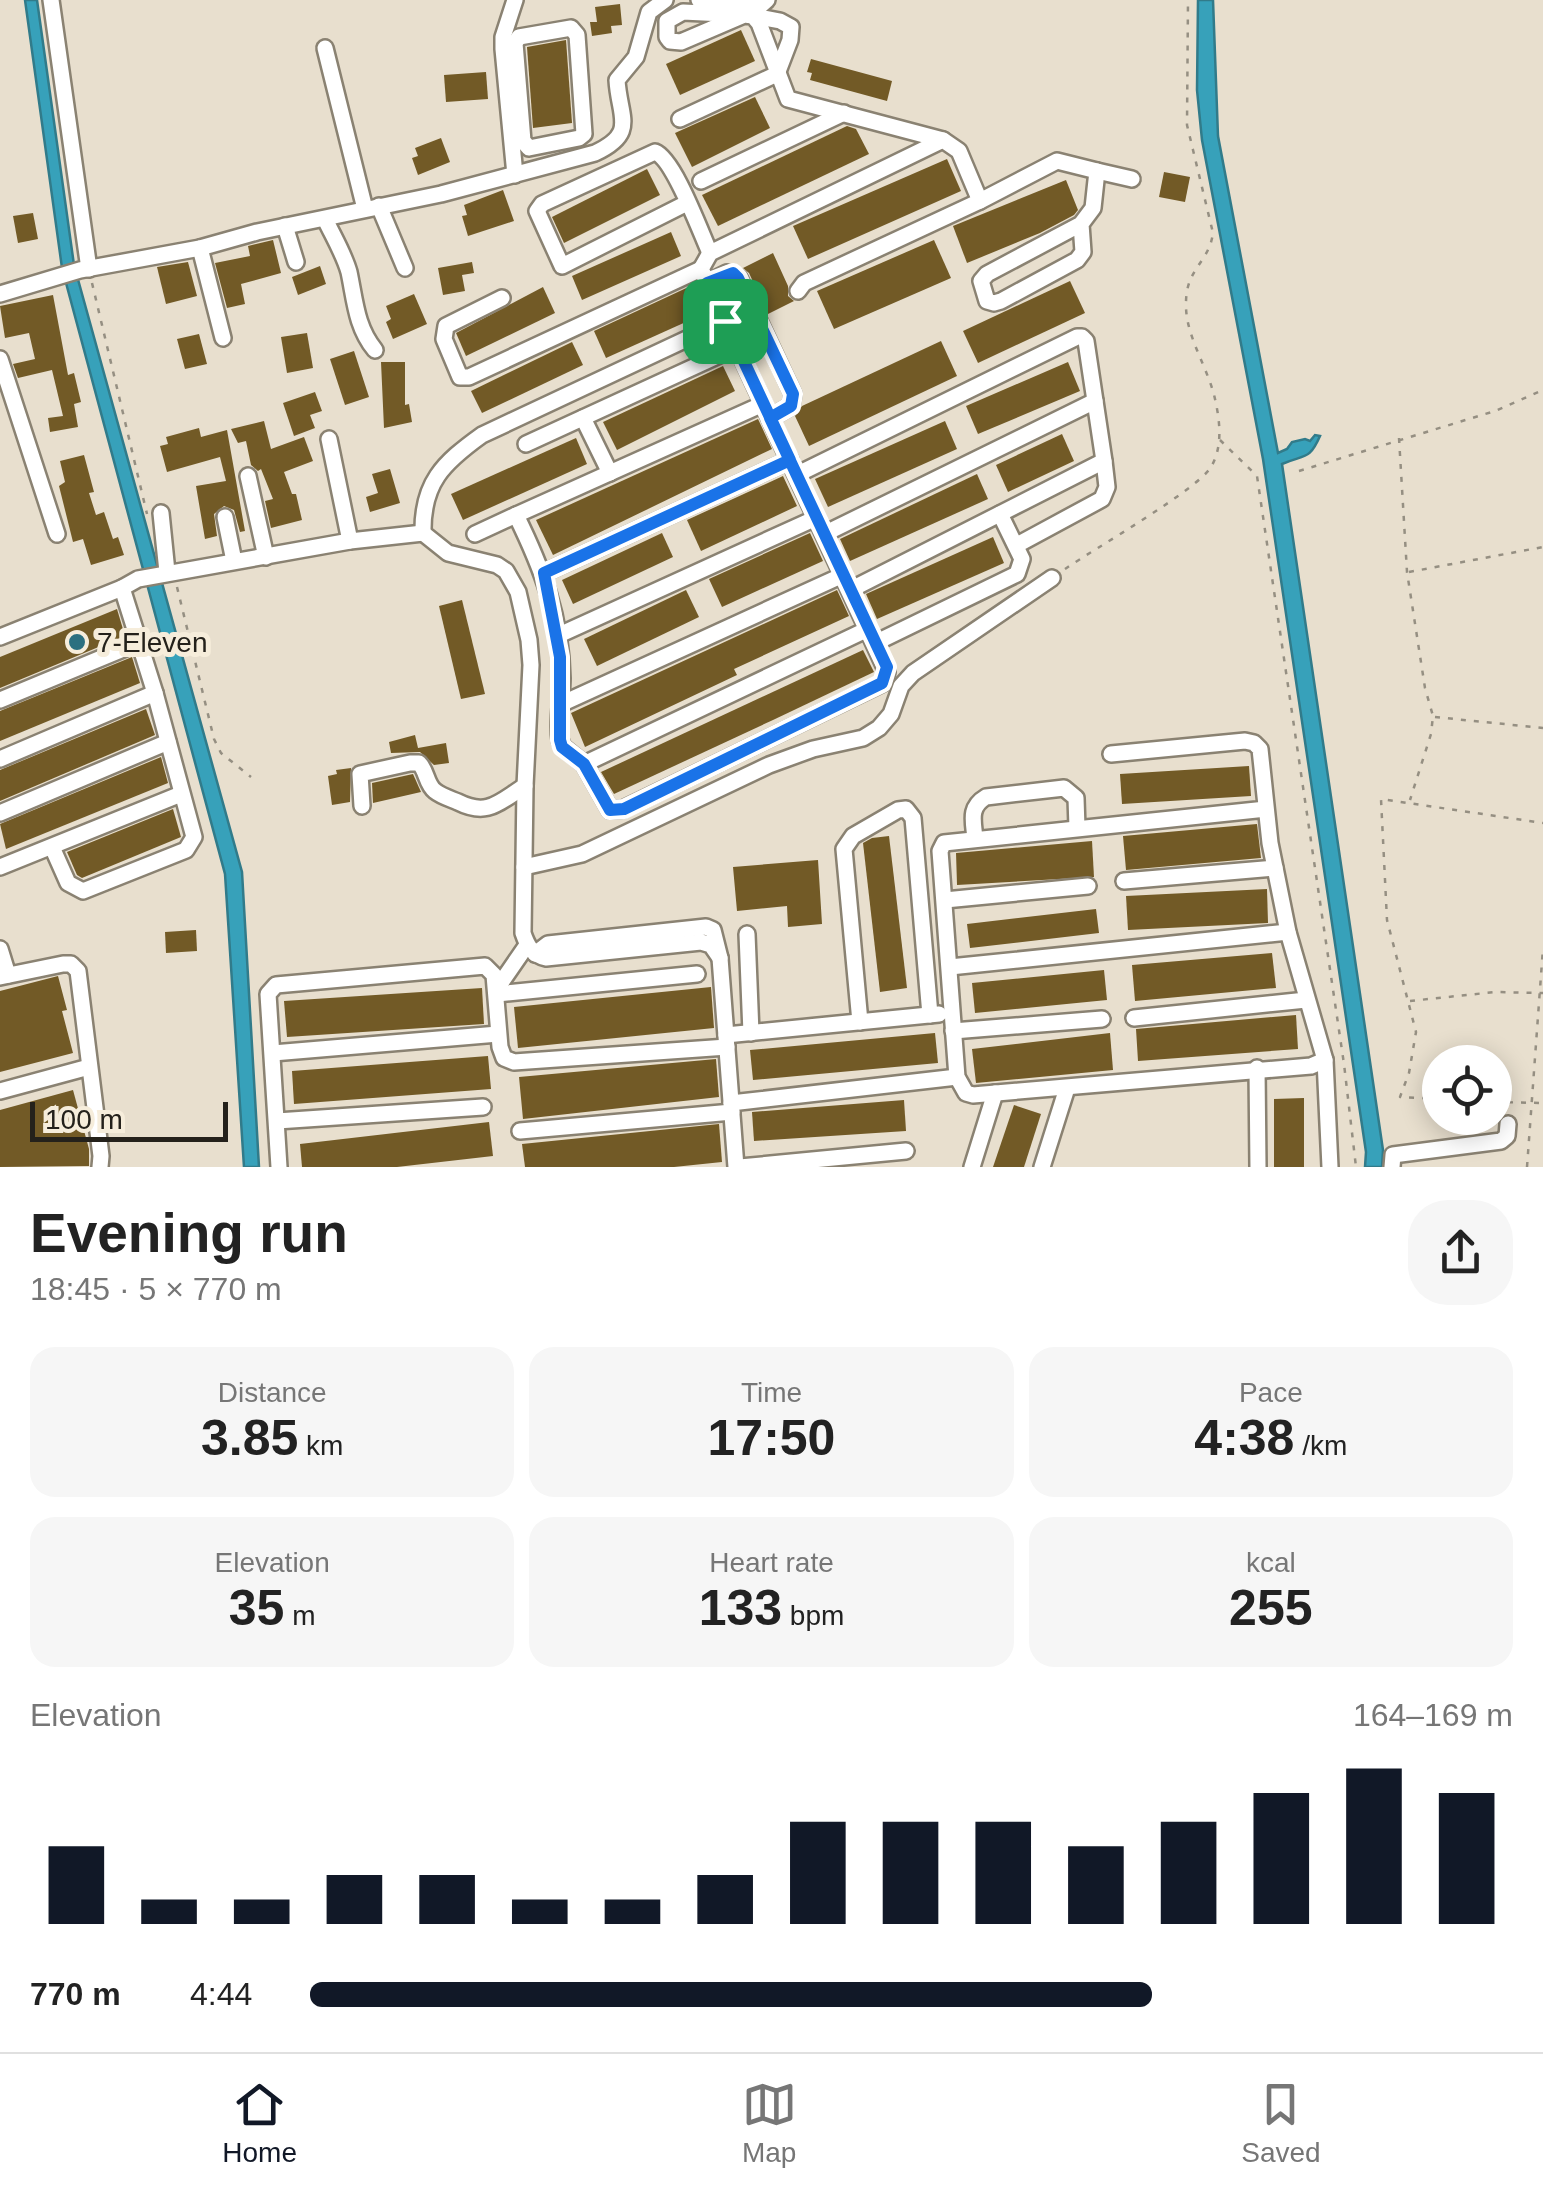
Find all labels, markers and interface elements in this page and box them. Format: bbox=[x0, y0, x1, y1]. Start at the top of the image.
pin bbox=[683, 279, 768, 364]
icon: arrive bbox=[698, 294, 753, 349]
place label: 7-Eleven bbox=[97, 627, 208, 658]
marker: 7-Eleven bbox=[66, 631, 88, 653]
map controls bbox=[1422, 1045, 1512, 1135]
button: locate bbox=[1422, 1045, 1512, 1135]
scale bar bbox=[30, 1097, 228, 1142]
text: 100 m bbox=[45, 1104, 123, 1135]
button: share bbox=[1408, 1200, 1513, 1305]
text: Evening run bbox=[30, 1202, 348, 1264]
text: 18:45 · 5 × 770 m bbox=[30, 1271, 282, 1307]
text: Distance bbox=[218, 1377, 327, 1408]
text: Time bbox=[741, 1377, 802, 1408]
text: Pace bbox=[1239, 1377, 1303, 1408]
text: 3.85 bbox=[201, 1410, 298, 1466]
text: 17:50 bbox=[708, 1410, 835, 1466]
text: 4:38 bbox=[1194, 1410, 1294, 1466]
text: km bbox=[298, 1430, 343, 1461]
text: /km bbox=[1294, 1430, 1347, 1461]
text: Elevation bbox=[215, 1547, 330, 1578]
text: Heart rate bbox=[709, 1547, 834, 1578]
text: kcal bbox=[1246, 1547, 1296, 1578]
text: 35 bbox=[229, 1580, 284, 1636]
text: 133 bbox=[699, 1580, 782, 1636]
text: 255 bbox=[1229, 1580, 1313, 1636]
text: m bbox=[284, 1600, 316, 1631]
text: bpm bbox=[782, 1600, 844, 1631]
text: Elevation bbox=[30, 1697, 162, 1733]
text: 164–169 m bbox=[1353, 1697, 1513, 1733]
text: 770 m bbox=[30, 1976, 121, 2012]
text: 4:44 bbox=[190, 1976, 252, 2012]
tab: Home bbox=[222, 2077, 297, 2169]
tab: Map bbox=[742, 2077, 797, 2169]
tab: Saved bbox=[1241, 2077, 1321, 2169]

